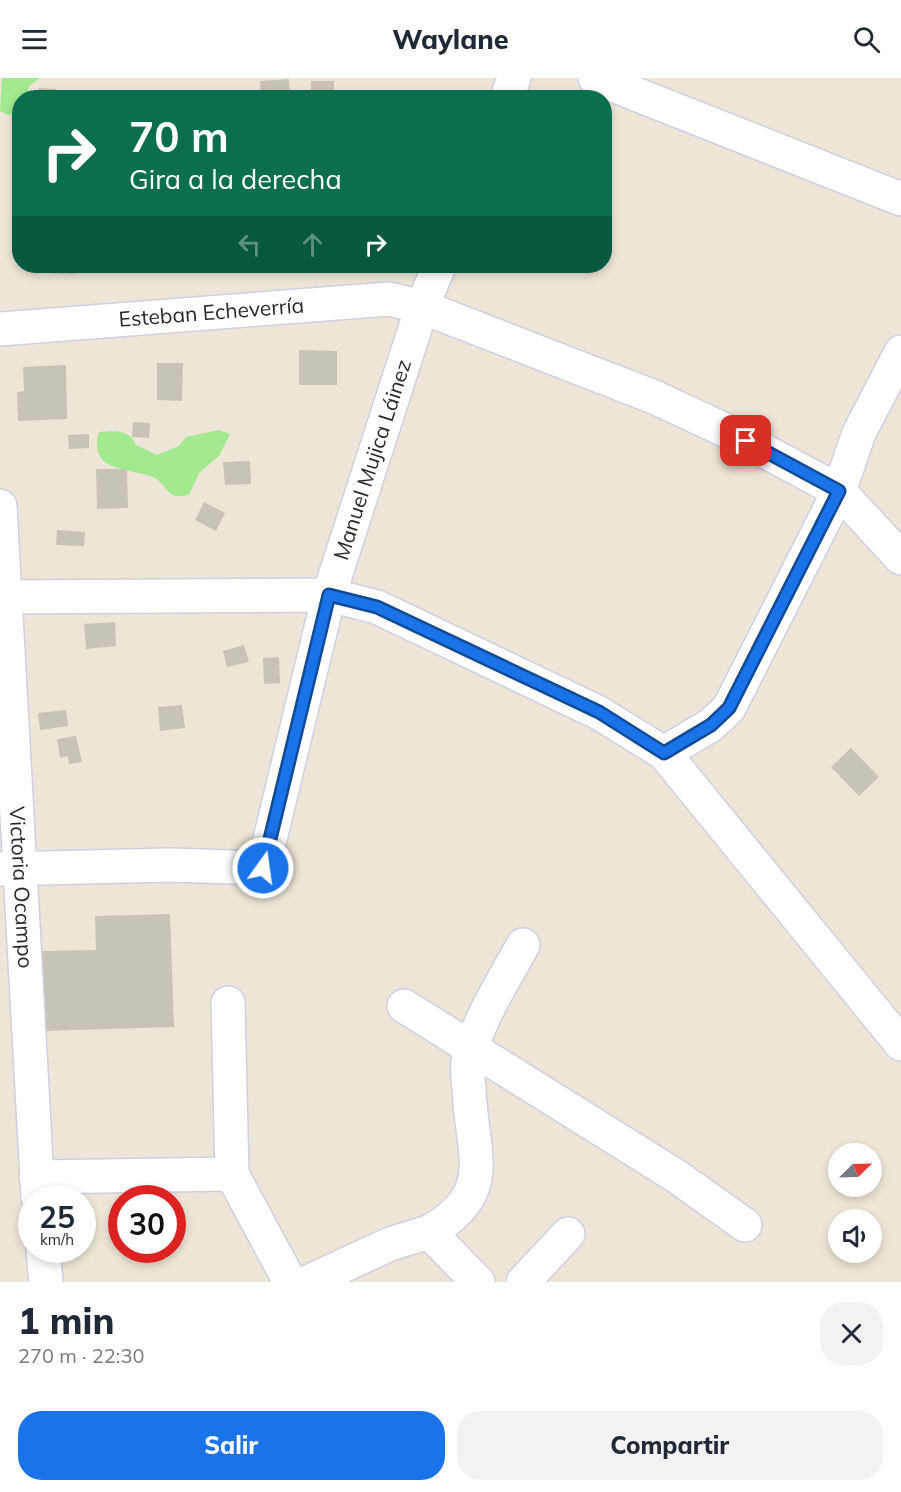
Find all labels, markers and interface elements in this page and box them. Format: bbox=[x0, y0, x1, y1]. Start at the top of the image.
text: Waylane bbox=[392, 22, 509, 56]
icon: menu bbox=[18, 23, 51, 56]
icon: search bbox=[850, 23, 883, 56]
text: 70 m bbox=[129, 110, 229, 163]
icon: right bbox=[30, 114, 108, 192]
text: Gira a la derecha bbox=[129, 162, 342, 196]
icon: left bbox=[233, 228, 266, 261]
icon: ahead bbox=[296, 228, 329, 261]
icon: right bbox=[359, 228, 392, 261]
street label: Esteban Echeverría bbox=[118, 292, 305, 332]
street label: Manuel Mujica Láinez bbox=[327, 356, 416, 563]
pin bbox=[720, 415, 771, 466]
icon: arrive bbox=[729, 424, 762, 457]
street label: Victoria Ocampo bbox=[5, 806, 39, 969]
position arrow bbox=[231, 836, 295, 900]
north arrow bbox=[828, 1143, 882, 1197]
map controls bbox=[828, 1143, 882, 1263]
speed limit sign: 30 bbox=[108, 1185, 186, 1263]
text: 25 bbox=[39, 1198, 75, 1236]
button: sound bbox=[828, 1209, 882, 1263]
text: km/h bbox=[40, 1230, 74, 1249]
text: 1 min bbox=[18, 1298, 114, 1343]
button: close bbox=[820, 1302, 883, 1365]
text: 270 m · 22:30 bbox=[18, 1343, 144, 1368]
button: Salir bbox=[18, 1411, 445, 1480]
button: Compartir bbox=[457, 1411, 883, 1480]

